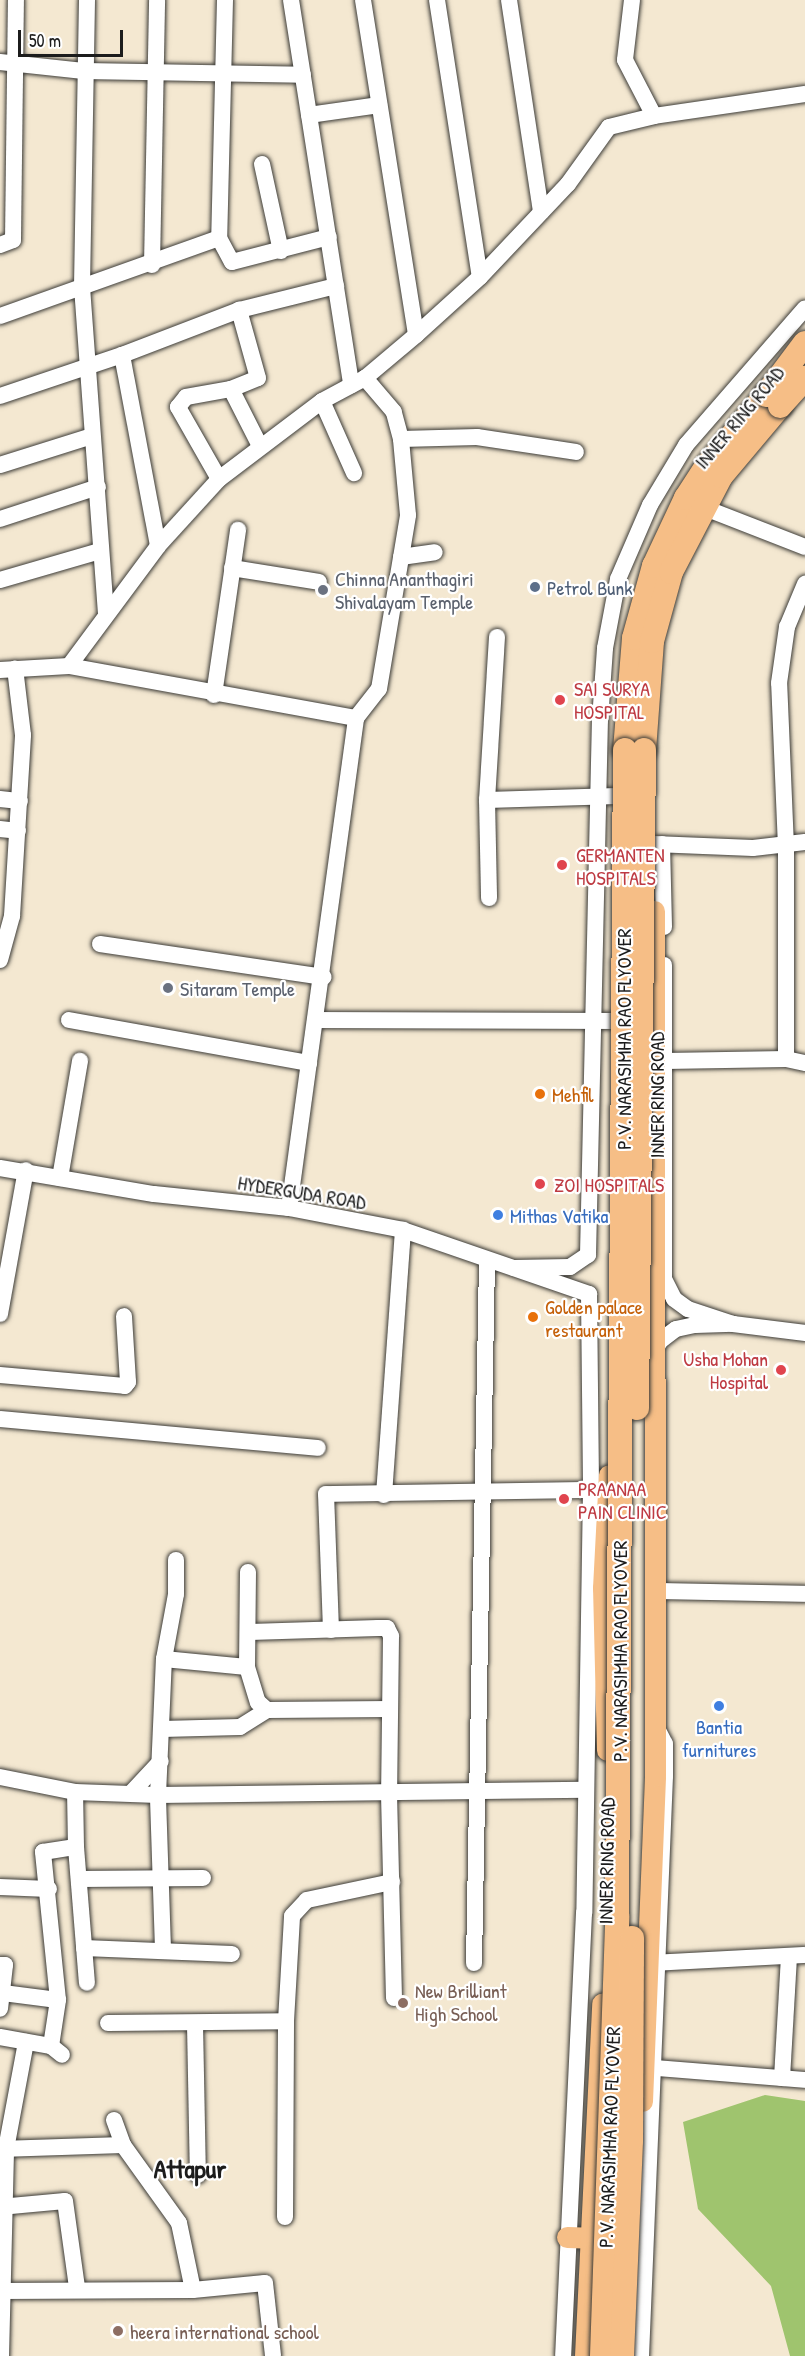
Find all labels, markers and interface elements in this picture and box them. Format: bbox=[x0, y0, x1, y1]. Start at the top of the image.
scale bar bbox=[21, 18, 126, 56]
text: 50 m bbox=[29, 28, 61, 53]
street label: INNER RING ROAD bbox=[689, 361, 789, 473]
place label: Chinna Ananthagiri Shivalayam Temple bbox=[335, 566, 474, 613]
place label: Petrol Bunk bbox=[547, 575, 633, 599]
marker: Petrol Bunk bbox=[528, 580, 542, 594]
marker: Chinna Ananthagiri Shivalayam Temple bbox=[316, 583, 330, 597]
place label: SAI SURYA HOSPITAL bbox=[574, 676, 650, 723]
marker: SAI SURYA HOSPITAL bbox=[551, 691, 569, 709]
place label: GERMANTEN HOSPITALS bbox=[576, 842, 665, 889]
marker: GERMANTEN HOSPITALS bbox=[553, 856, 571, 874]
street label: P.V. NARASIMHA RAO FLYOVER bbox=[611, 928, 635, 1150]
place label: Sitaram Temple bbox=[180, 976, 295, 1000]
marker: Sitaram Temple bbox=[161, 981, 175, 995]
street label: INNER RING ROAD bbox=[644, 1032, 668, 1158]
place label: Mehfil bbox=[552, 1082, 594, 1106]
marker: Mehfil bbox=[533, 1087, 547, 1101]
street label: HYDERGUDA ROAD bbox=[236, 1170, 368, 1214]
place label: ZOI HOSPITALS bbox=[554, 1172, 664, 1196]
marker: ZOI HOSPITALS bbox=[531, 1175, 549, 1193]
place label: Mithas Vatika bbox=[510, 1203, 608, 1227]
marker: Mithas Vatika bbox=[491, 1208, 505, 1222]
place label: Golden palace restaurant bbox=[545, 1294, 643, 1341]
marker: Golden palace restaurant bbox=[526, 1310, 540, 1324]
place label: Usha Mohan Hospital bbox=[683, 1346, 768, 1393]
marker: Usha Mohan Hospital bbox=[772, 1361, 790, 1379]
place label: PRAANAA PAIN CLINIC bbox=[578, 1476, 667, 1523]
marker: PRAANAA PAIN CLINIC bbox=[555, 1490, 573, 1508]
street label: P.V. NARASIMHA RAO FLYOVER bbox=[607, 1540, 631, 1762]
marker: Bantia furnitures bbox=[712, 1699, 726, 1713]
place label: Bantia furnitures bbox=[682, 1715, 756, 1762]
street label: INNER RING ROAD bbox=[593, 1798, 619, 1924]
place label: New Brilliant High School bbox=[415, 1979, 507, 2026]
marker: New Brilliant High School bbox=[396, 1996, 410, 2010]
street label: P.V. NARASIMHA RAO FLYOVER bbox=[593, 2026, 625, 2248]
district label: Attapur bbox=[154, 2153, 226, 2185]
place label: heera international school bbox=[130, 2319, 319, 2343]
marker: heera international school bbox=[111, 2324, 125, 2338]

